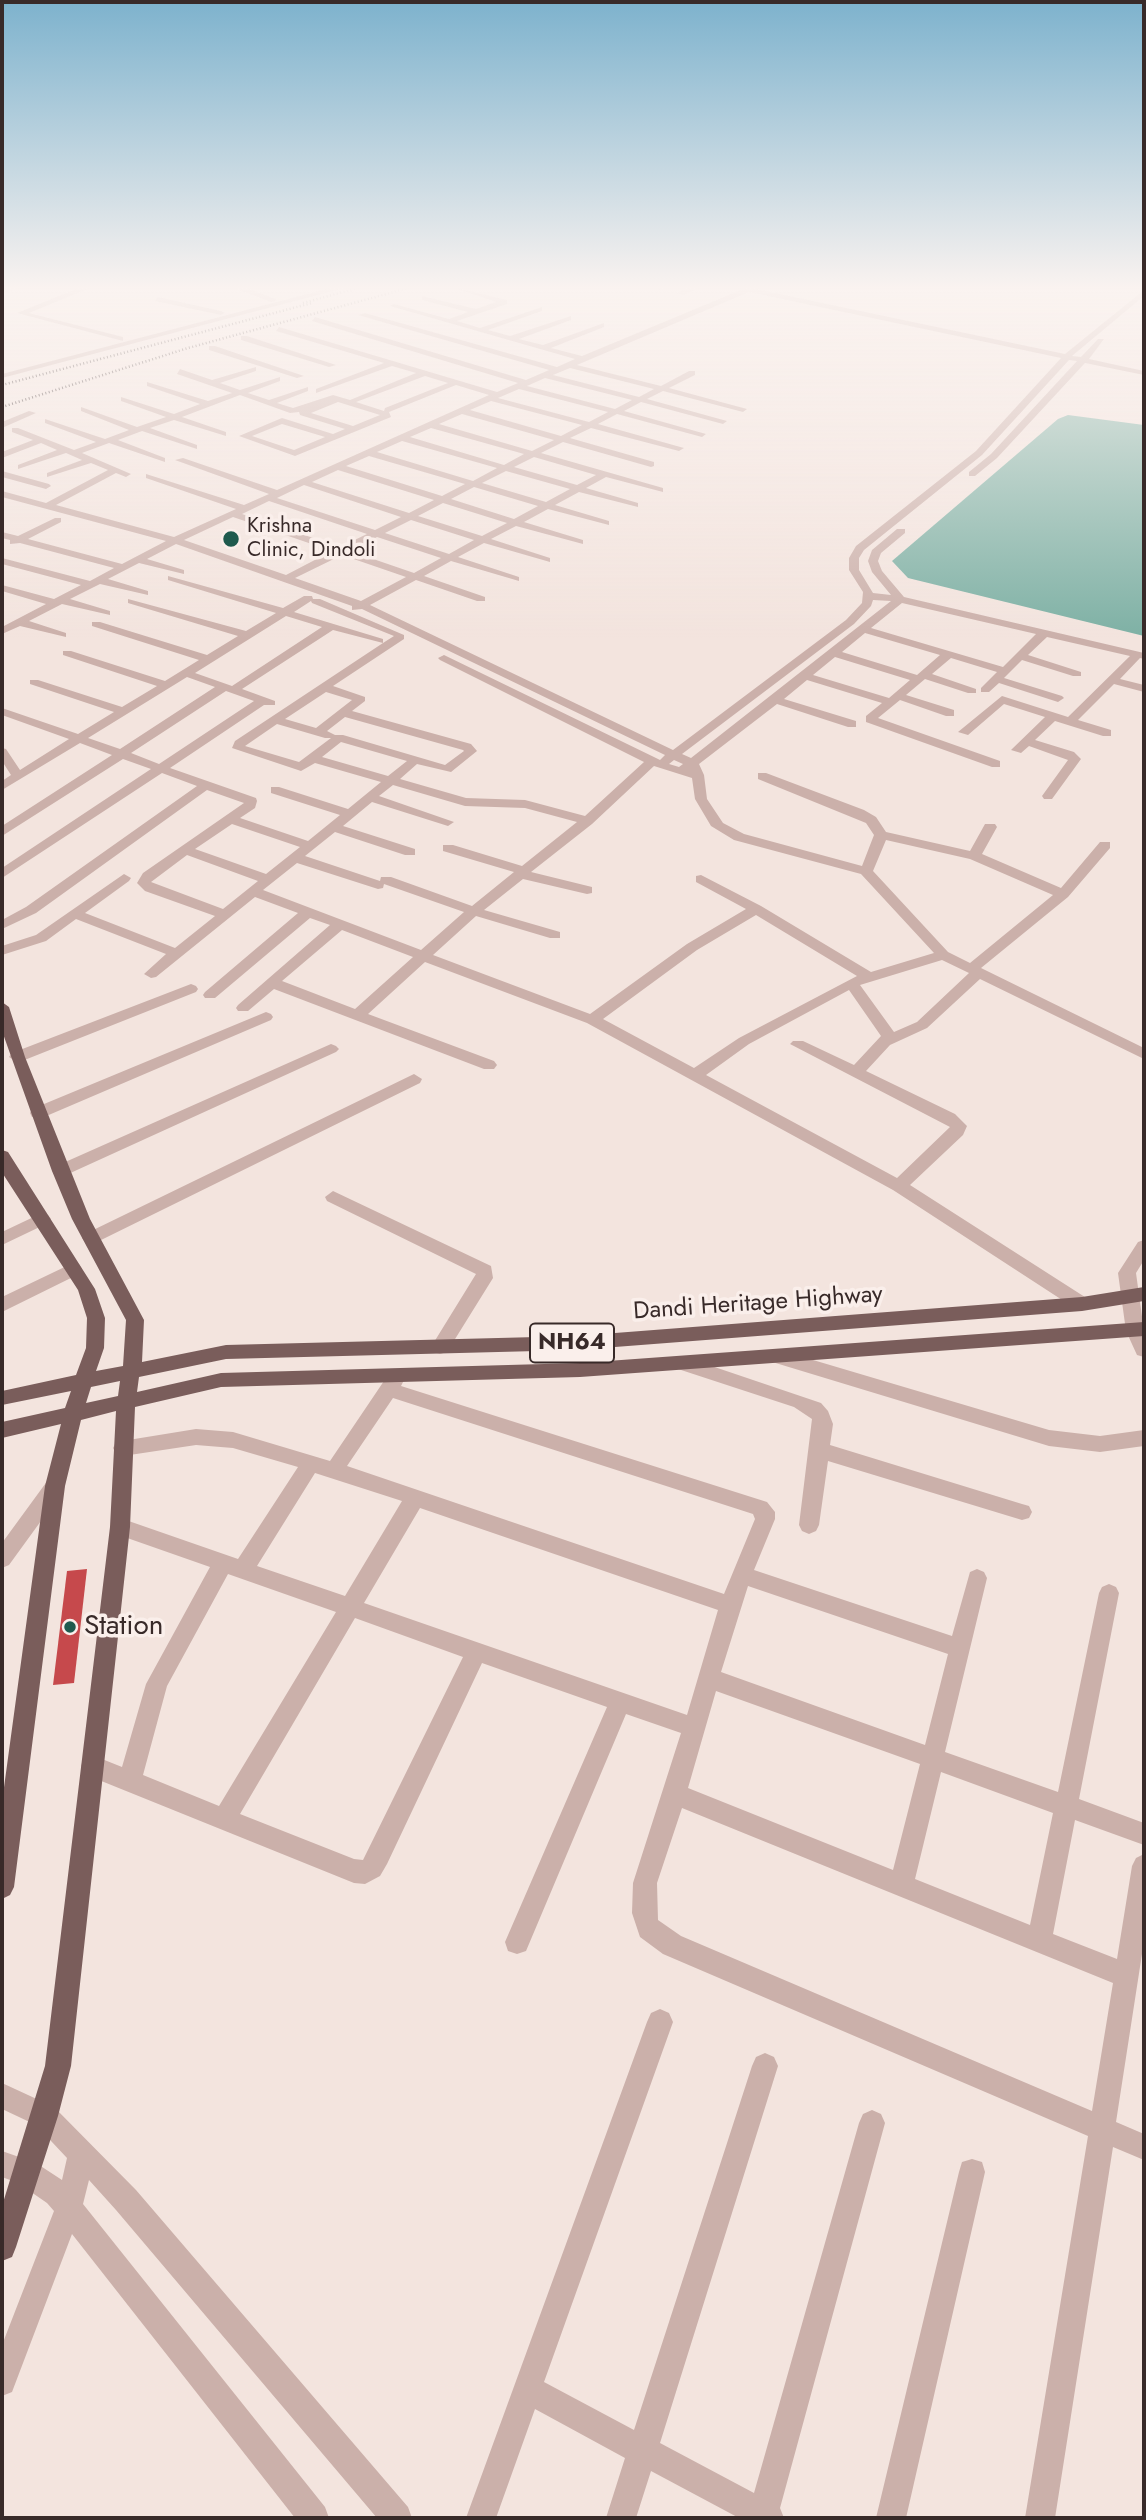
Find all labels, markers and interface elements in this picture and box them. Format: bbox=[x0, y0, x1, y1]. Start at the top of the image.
place label: Krishna Clinic, Dindoli bbox=[247, 514, 375, 564]
marker: Krishna Clinic, Dindoli bbox=[221, 529, 241, 549]
street label: Dandi Heritage Highway bbox=[632, 1281, 884, 1327]
road number: NH64 bbox=[530, 1324, 614, 1362]
place label: Station bbox=[84, 1610, 164, 1644]
marker: Station bbox=[62, 1619, 78, 1635]

